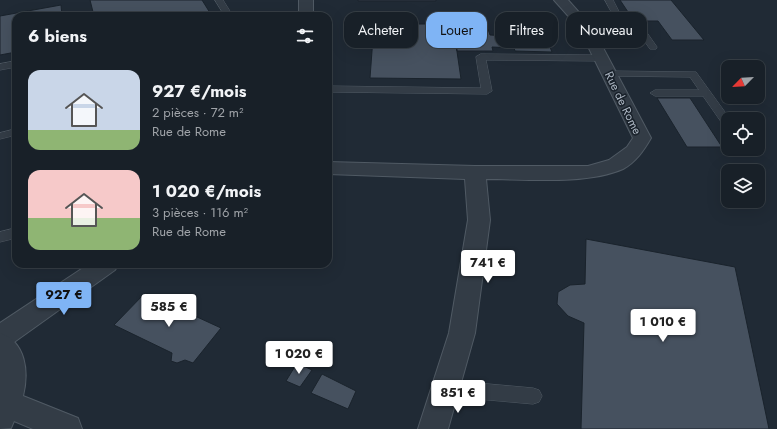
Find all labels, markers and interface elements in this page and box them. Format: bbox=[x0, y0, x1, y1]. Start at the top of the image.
chip: Acheter bbox=[344, 12, 418, 48]
chip: Louer bbox=[426, 12, 487, 48]
chip: Filtres bbox=[495, 12, 558, 48]
chip: Nouveau bbox=[566, 12, 647, 48]
text: 6 biens bbox=[28, 24, 87, 48]
icon: filters bbox=[294, 25, 316, 47]
north arrow bbox=[721, 60, 765, 104]
map controls bbox=[721, 60, 765, 208]
street label: Rue de Rome bbox=[600, 68, 646, 138]
text: 927 €/mois bbox=[152, 79, 247, 103]
icon: home bbox=[60, 86, 108, 134]
text: 2 pièces · 72 m² bbox=[152, 103, 243, 122]
button: locate bbox=[721, 112, 765, 156]
text: Rue de Rome bbox=[152, 122, 226, 141]
button: layers bbox=[721, 164, 765, 208]
text: 1 020 €/mois bbox=[152, 179, 261, 203]
icon: home bbox=[60, 186, 108, 234]
text: 3 pièces · 116 m² bbox=[152, 203, 248, 222]
text: Rue de Rome bbox=[152, 222, 226, 241]
pin: 741 € bbox=[460, 250, 516, 284]
text: 741 € bbox=[470, 253, 506, 272]
pin: 927 € bbox=[36, 282, 92, 316]
text: 927 € bbox=[45, 285, 83, 304]
pin: 585 € bbox=[141, 294, 197, 328]
text: 585 € bbox=[150, 297, 188, 316]
pin: 1 010 € bbox=[626, 309, 700, 343]
text: 1 010 € bbox=[640, 312, 686, 331]
pin: 1 020 € bbox=[262, 341, 336, 375]
text: 1 020 € bbox=[275, 344, 323, 363]
pin: 851 € bbox=[430, 380, 486, 414]
text: 851 € bbox=[440, 383, 476, 402]

